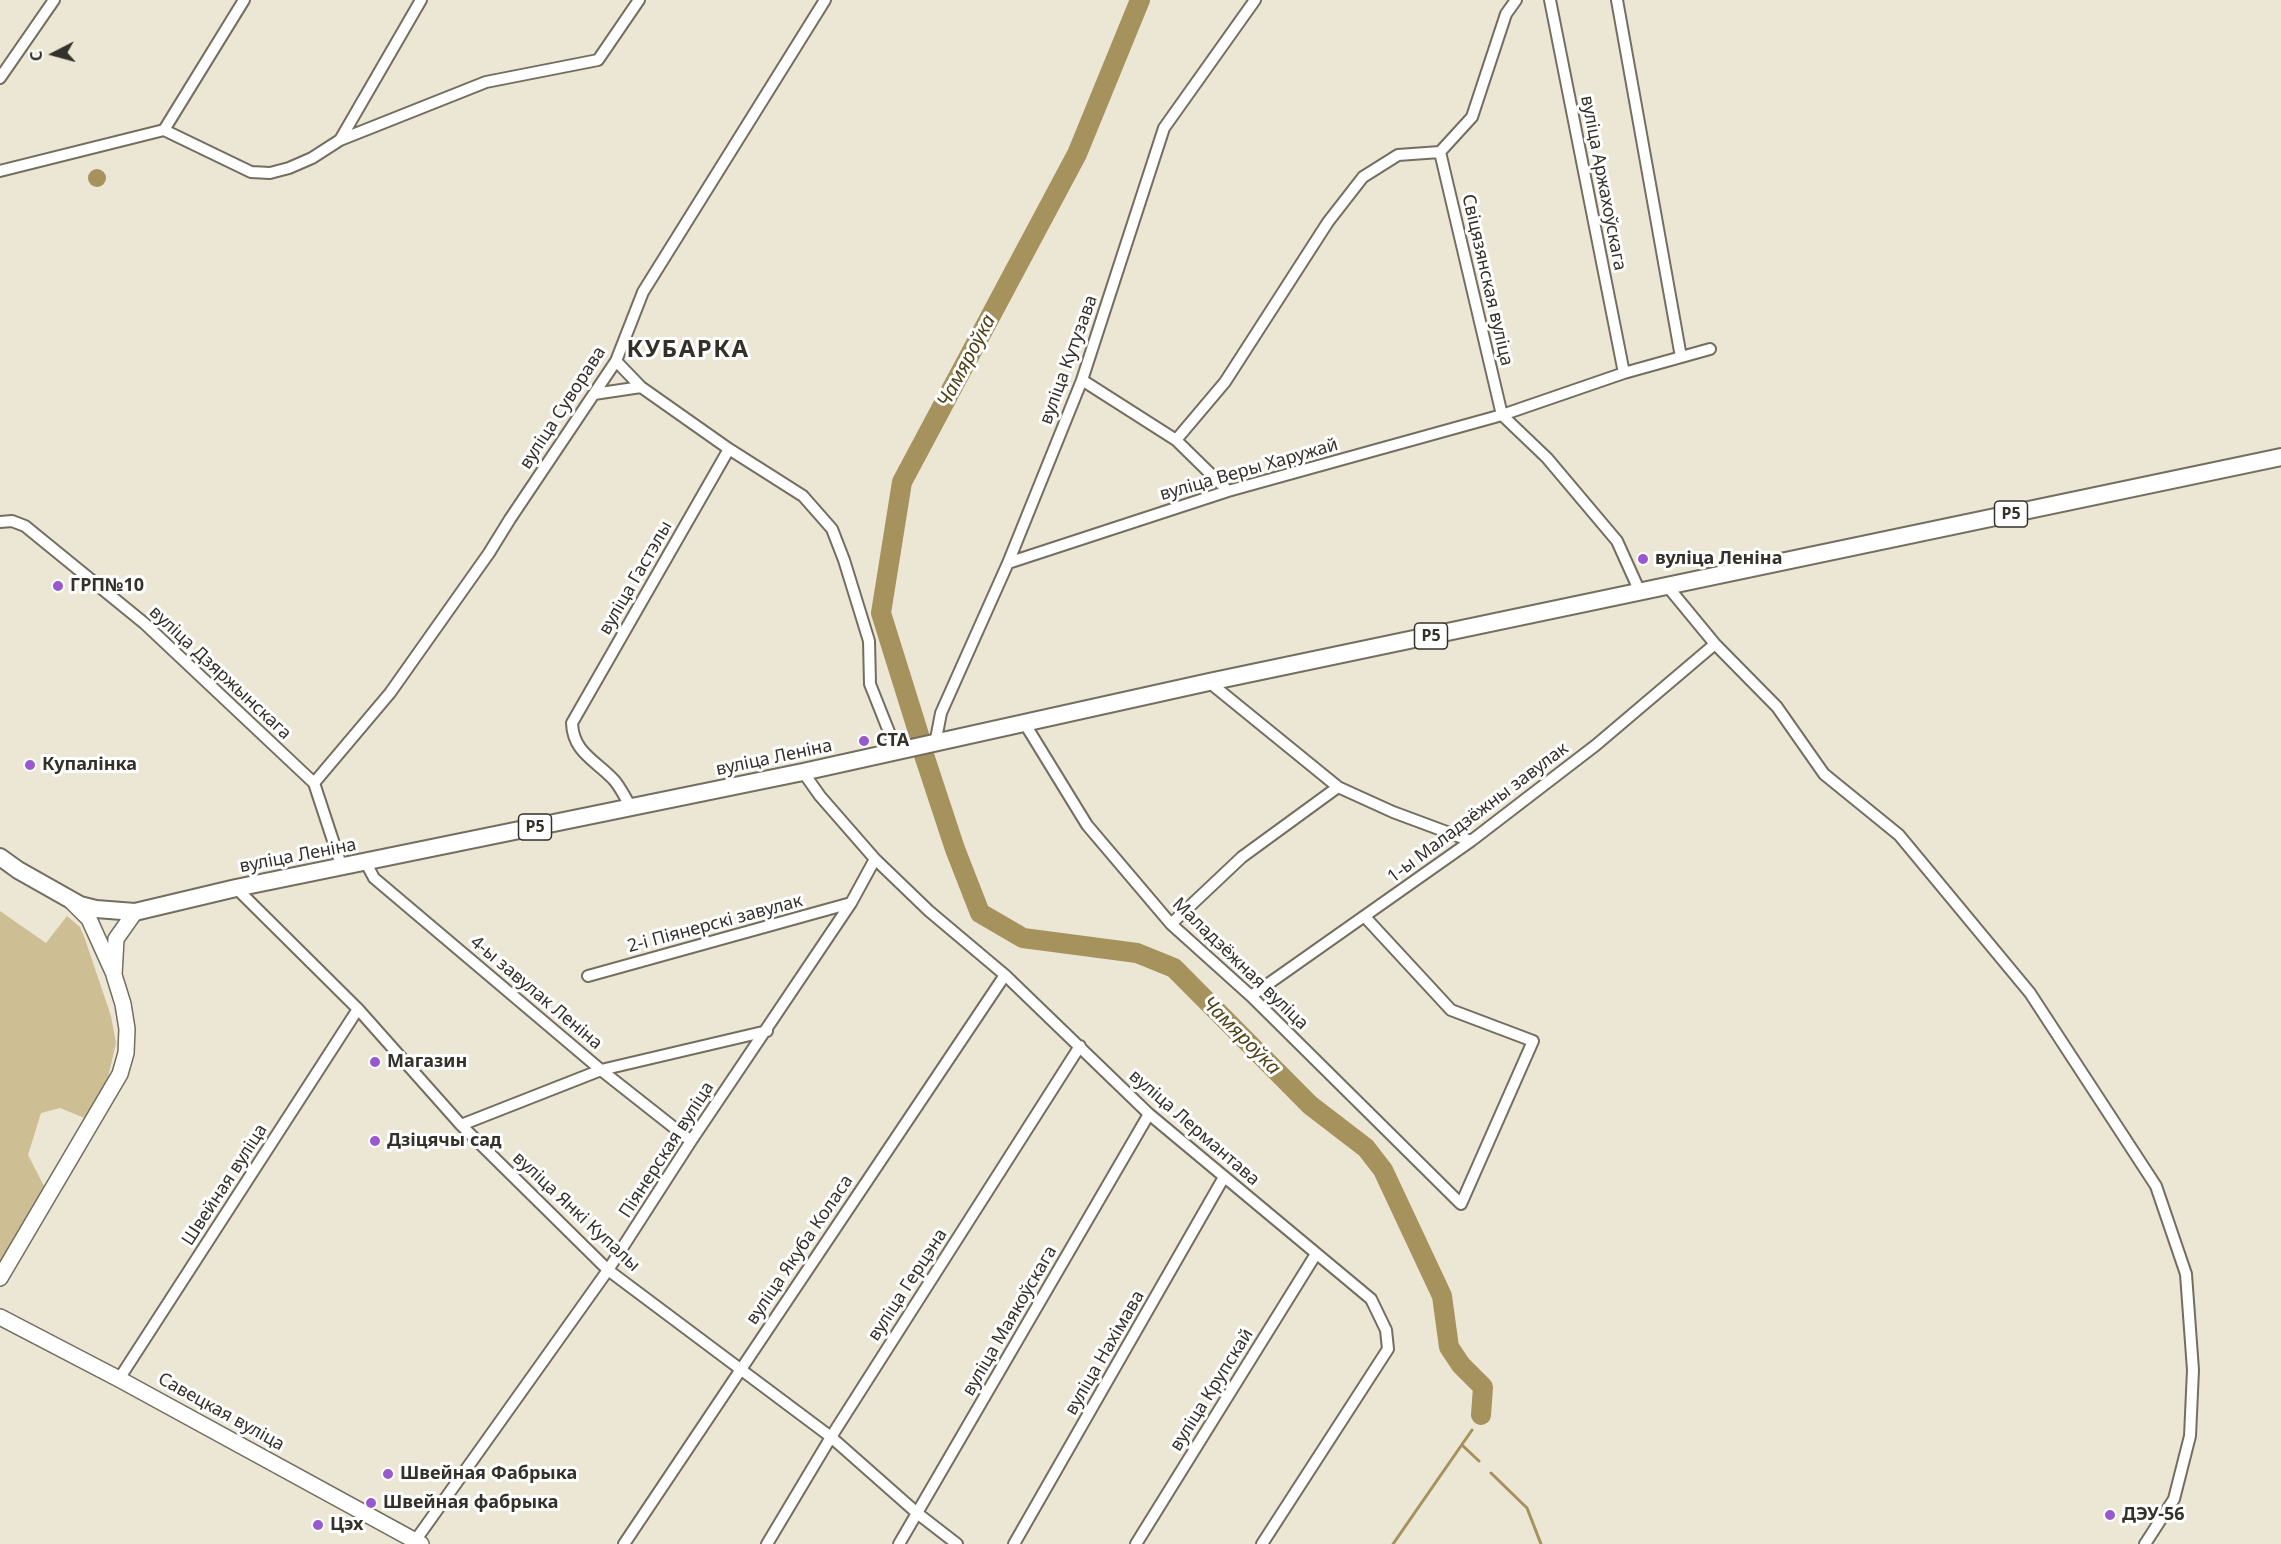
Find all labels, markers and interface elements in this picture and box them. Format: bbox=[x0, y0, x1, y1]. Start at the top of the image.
north arrow bbox=[24, 24, 84, 84]
text: С bbox=[25, 50, 48, 62]
street label: вуліца Аржахоўскага bbox=[1575, 94, 1631, 272]
street label: Свіцязянская вуліца bbox=[1457, 192, 1517, 368]
street label: вуліца Кутузава bbox=[1036, 292, 1102, 428]
water label: Чамяроўка bbox=[933, 311, 1001, 411]
district label: КУБАРКА bbox=[627, 336, 749, 364]
street label: вуліца Суворава bbox=[515, 343, 611, 473]
street label: вуліца Веры Харужай bbox=[1157, 434, 1341, 506]
road number: Р5 bbox=[1994, 501, 2028, 527]
street label: вуліца Гастэлы bbox=[595, 517, 677, 639]
place label: вуліца Леніна bbox=[1655, 548, 1782, 570]
marker: вуліца Леніна bbox=[1636, 552, 1650, 566]
place label: ГРП№10 bbox=[70, 575, 144, 597]
marker: ГРП№10 bbox=[51, 579, 65, 593]
street label: вуліца Дзяржынскага bbox=[144, 602, 296, 744]
road number: Р5 bbox=[1414, 623, 1448, 649]
place label: СТА bbox=[876, 730, 909, 752]
marker: СТА bbox=[857, 734, 871, 748]
street label: вуліца Леніна bbox=[714, 735, 834, 781]
street label: 1-ы Маладзёжны завулак bbox=[1383, 738, 1573, 888]
place label: Купалінка bbox=[42, 754, 137, 776]
marker: Купалінка bbox=[23, 758, 37, 772]
road number: Р5 bbox=[518, 814, 552, 840]
street label: вуліца Леніна bbox=[238, 834, 358, 878]
street label: 2-і Піянерскі завулак bbox=[625, 890, 805, 958]
street label: Маладзёжная вуліца bbox=[1168, 894, 1312, 1034]
street label: 4-ы завулак Леніна bbox=[466, 932, 606, 1054]
water label: Чамяроўка bbox=[1197, 992, 1285, 1080]
place label: Магазин bbox=[387, 1051, 467, 1073]
marker: Магазин bbox=[368, 1055, 382, 1069]
street label: вуліца Лермантава bbox=[1124, 1065, 1264, 1191]
street label: Піянерская вуліца bbox=[615, 1078, 719, 1222]
street label: Швейная вуліца bbox=[178, 1120, 272, 1250]
place label: Дзіцячы сад bbox=[387, 1130, 502, 1152]
marker: Дзіцячы сад bbox=[368, 1134, 382, 1148]
street label: вуліца Янкі Купалы bbox=[508, 1148, 644, 1276]
street label: вуліца Якуба Коласа bbox=[742, 1171, 858, 1329]
street label: вуліца Герцэна bbox=[864, 1225, 952, 1345]
street label: вуліца Маякоўскага bbox=[958, 1242, 1062, 1400]
street label: вуліца Нахімава bbox=[1061, 1287, 1149, 1419]
street label: вуліца Крупскай bbox=[1166, 1325, 1258, 1455]
street label: Савецкая вуліца bbox=[154, 1368, 288, 1456]
place label: Швейная Фабрыка bbox=[400, 1463, 577, 1485]
marker: Швейная Фабрыка bbox=[381, 1467, 395, 1481]
place label: Швейная фабрыка bbox=[383, 1492, 558, 1514]
marker: Швейная фабрыка bbox=[364, 1496, 378, 1510]
place label: ДЭУ-56 bbox=[2122, 1504, 2185, 1526]
marker: ДЭУ-56 bbox=[2103, 1508, 2117, 1522]
place label: Цэх bbox=[330, 1514, 363, 1536]
marker: Цэх bbox=[311, 1518, 325, 1532]

